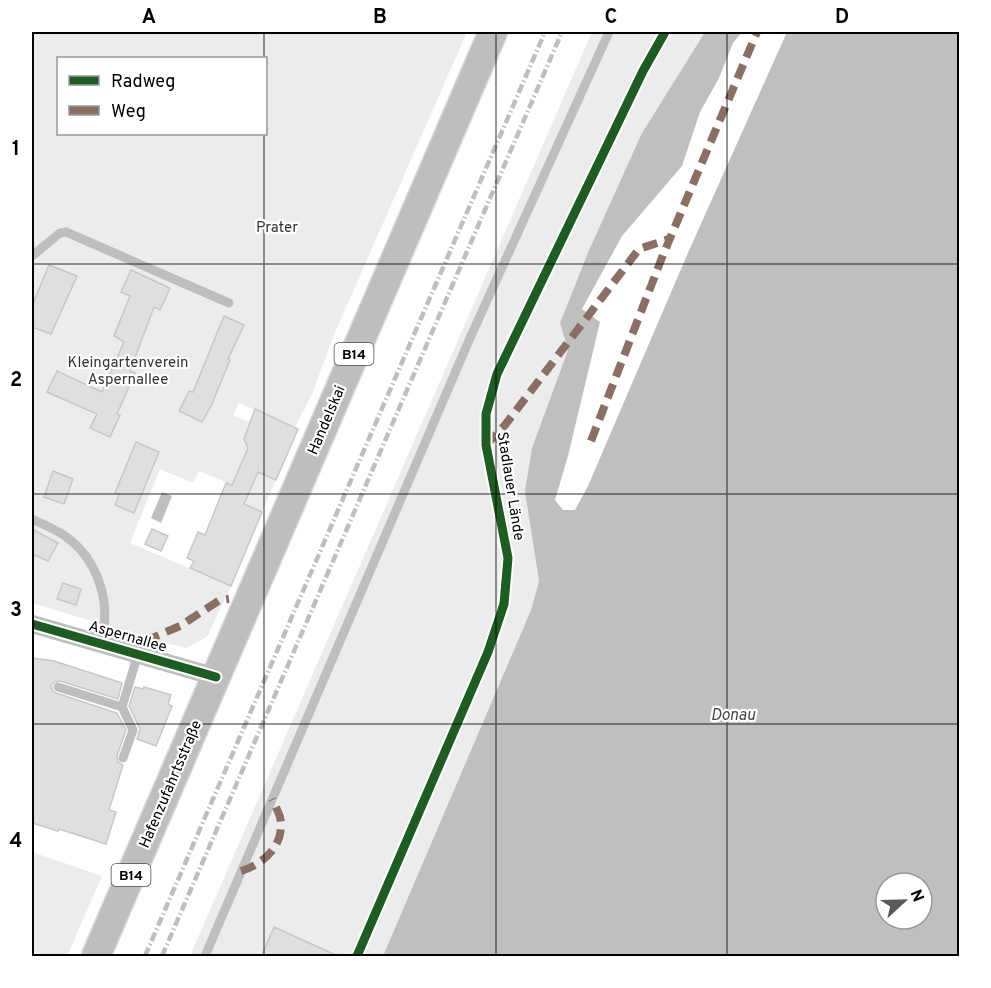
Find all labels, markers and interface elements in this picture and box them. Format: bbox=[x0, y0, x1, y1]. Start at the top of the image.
text: A bbox=[142, 5, 156, 31]
text: B bbox=[373, 5, 387, 31]
text: C bbox=[605, 5, 617, 31]
text: D bbox=[835, 5, 849, 31]
legend bbox=[57, 57, 267, 135]
text: Radweg bbox=[111, 71, 175, 94]
text: Weg bbox=[111, 101, 146, 124]
text: 1 bbox=[12, 137, 20, 163]
park label: Prater bbox=[256, 219, 298, 238]
road number: B14 bbox=[334, 343, 374, 365]
park label: Kleingartenverein Aspernallee bbox=[68, 354, 188, 390]
text: 2 bbox=[10, 368, 22, 394]
street label: Handelskai bbox=[304, 383, 350, 458]
street label: Stadlauer Lände bbox=[492, 430, 528, 542]
text: 3 bbox=[10, 598, 22, 624]
street label: Aspernallee bbox=[86, 617, 169, 658]
water label: Donau bbox=[711, 706, 756, 726]
street label: Hafenzufahrtsstraße bbox=[136, 718, 207, 851]
text: 4 bbox=[10, 829, 22, 855]
road number: B14 bbox=[112, 864, 150, 886]
north arrow bbox=[874, 871, 934, 931]
text: N bbox=[905, 887, 927, 905]

